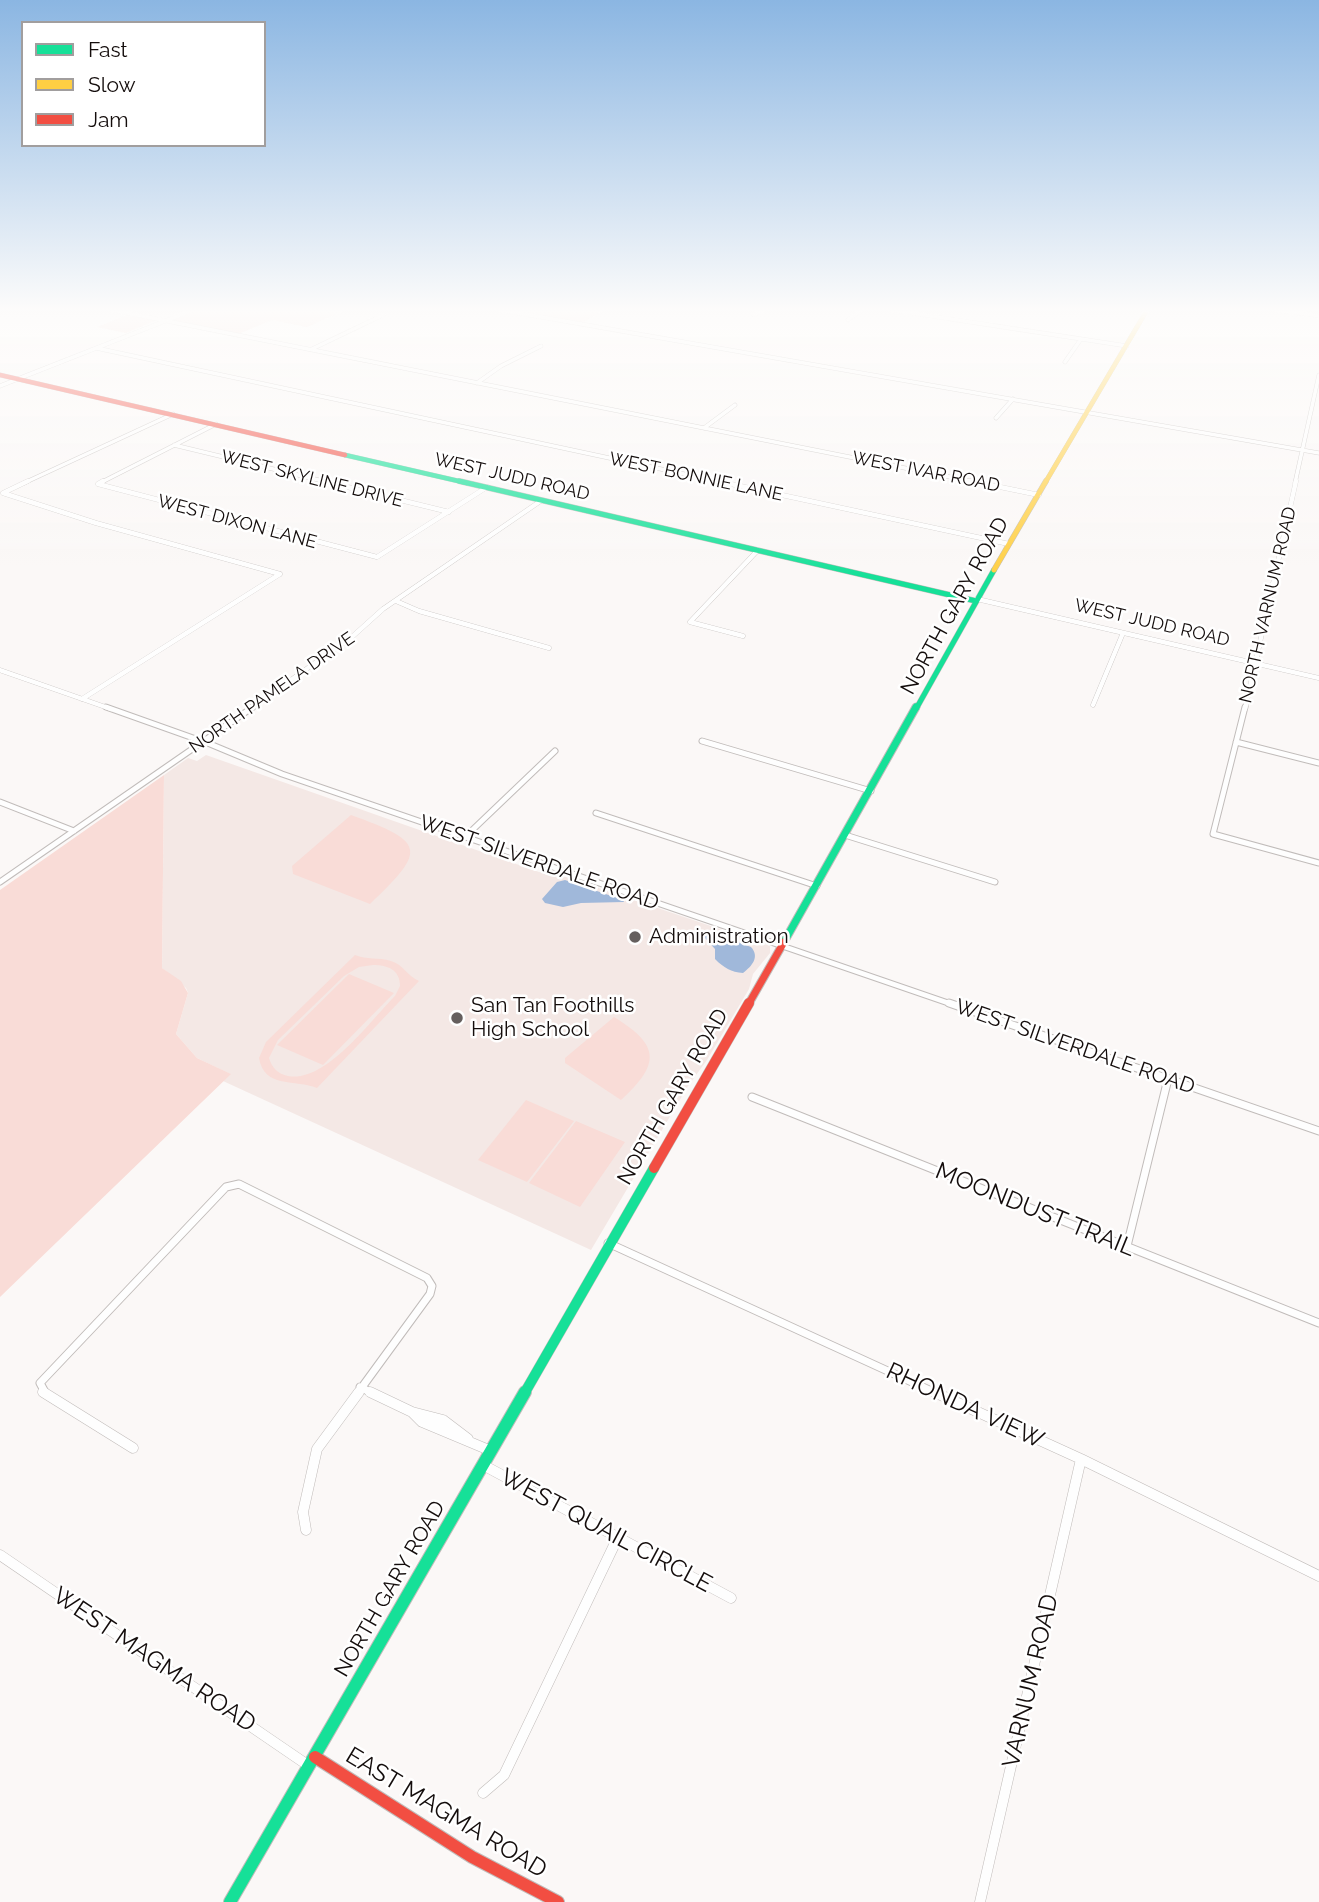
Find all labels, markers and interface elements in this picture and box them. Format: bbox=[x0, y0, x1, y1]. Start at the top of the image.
legend bbox=[21, 21, 266, 147]
text: Fast bbox=[88, 37, 128, 62]
text: Slow bbox=[88, 72, 136, 97]
text: Jam bbox=[88, 107, 129, 132]
street label: WEST SKYLINE DRIVE bbox=[219, 446, 405, 512]
street label: WEST IVAR ROAD bbox=[850, 447, 1002, 497]
street label: WEST BONNIE LANE bbox=[607, 448, 785, 506]
street label: WEST JUDD ROAD bbox=[432, 449, 592, 505]
street label: WEST DIXON LANE bbox=[155, 490, 319, 554]
street label: NORTH VARNUM ROAD bbox=[1235, 505, 1301, 705]
street label: NORTH GARY ROAD bbox=[896, 513, 1014, 699]
street label: WEST JUDD ROAD bbox=[1072, 595, 1232, 651]
street label: NORTH PAMELA DRIVE bbox=[185, 628, 359, 758]
street label: WEST SILVERDALE ROAD bbox=[416, 810, 662, 916]
place label: Administration bbox=[649, 924, 789, 950]
marker: Administration bbox=[627, 929, 643, 945]
place label: San Tan Foothills High School bbox=[471, 993, 634, 1043]
street label: WEST SILVERDALE ROAD bbox=[952, 994, 1198, 1100]
street label: NORTH GARY ROAD bbox=[612, 1005, 734, 1189]
marker: San Tan Foothills High School bbox=[449, 1010, 465, 1026]
street label: MOONDUST TRAIL bbox=[931, 1157, 1139, 1263]
street label: RHONDA VIEW bbox=[882, 1357, 1048, 1455]
street label: WEST QUAIL CIRCLE bbox=[495, 1463, 717, 1599]
street label: NORTH GARY ROAD bbox=[329, 1497, 451, 1681]
street label: WEST MAGMA ROAD bbox=[47, 1581, 261, 1739]
street label: VARNUM ROAD bbox=[997, 1592, 1065, 1770]
street label: EAST MAGMA ROAD bbox=[340, 1742, 552, 1884]

